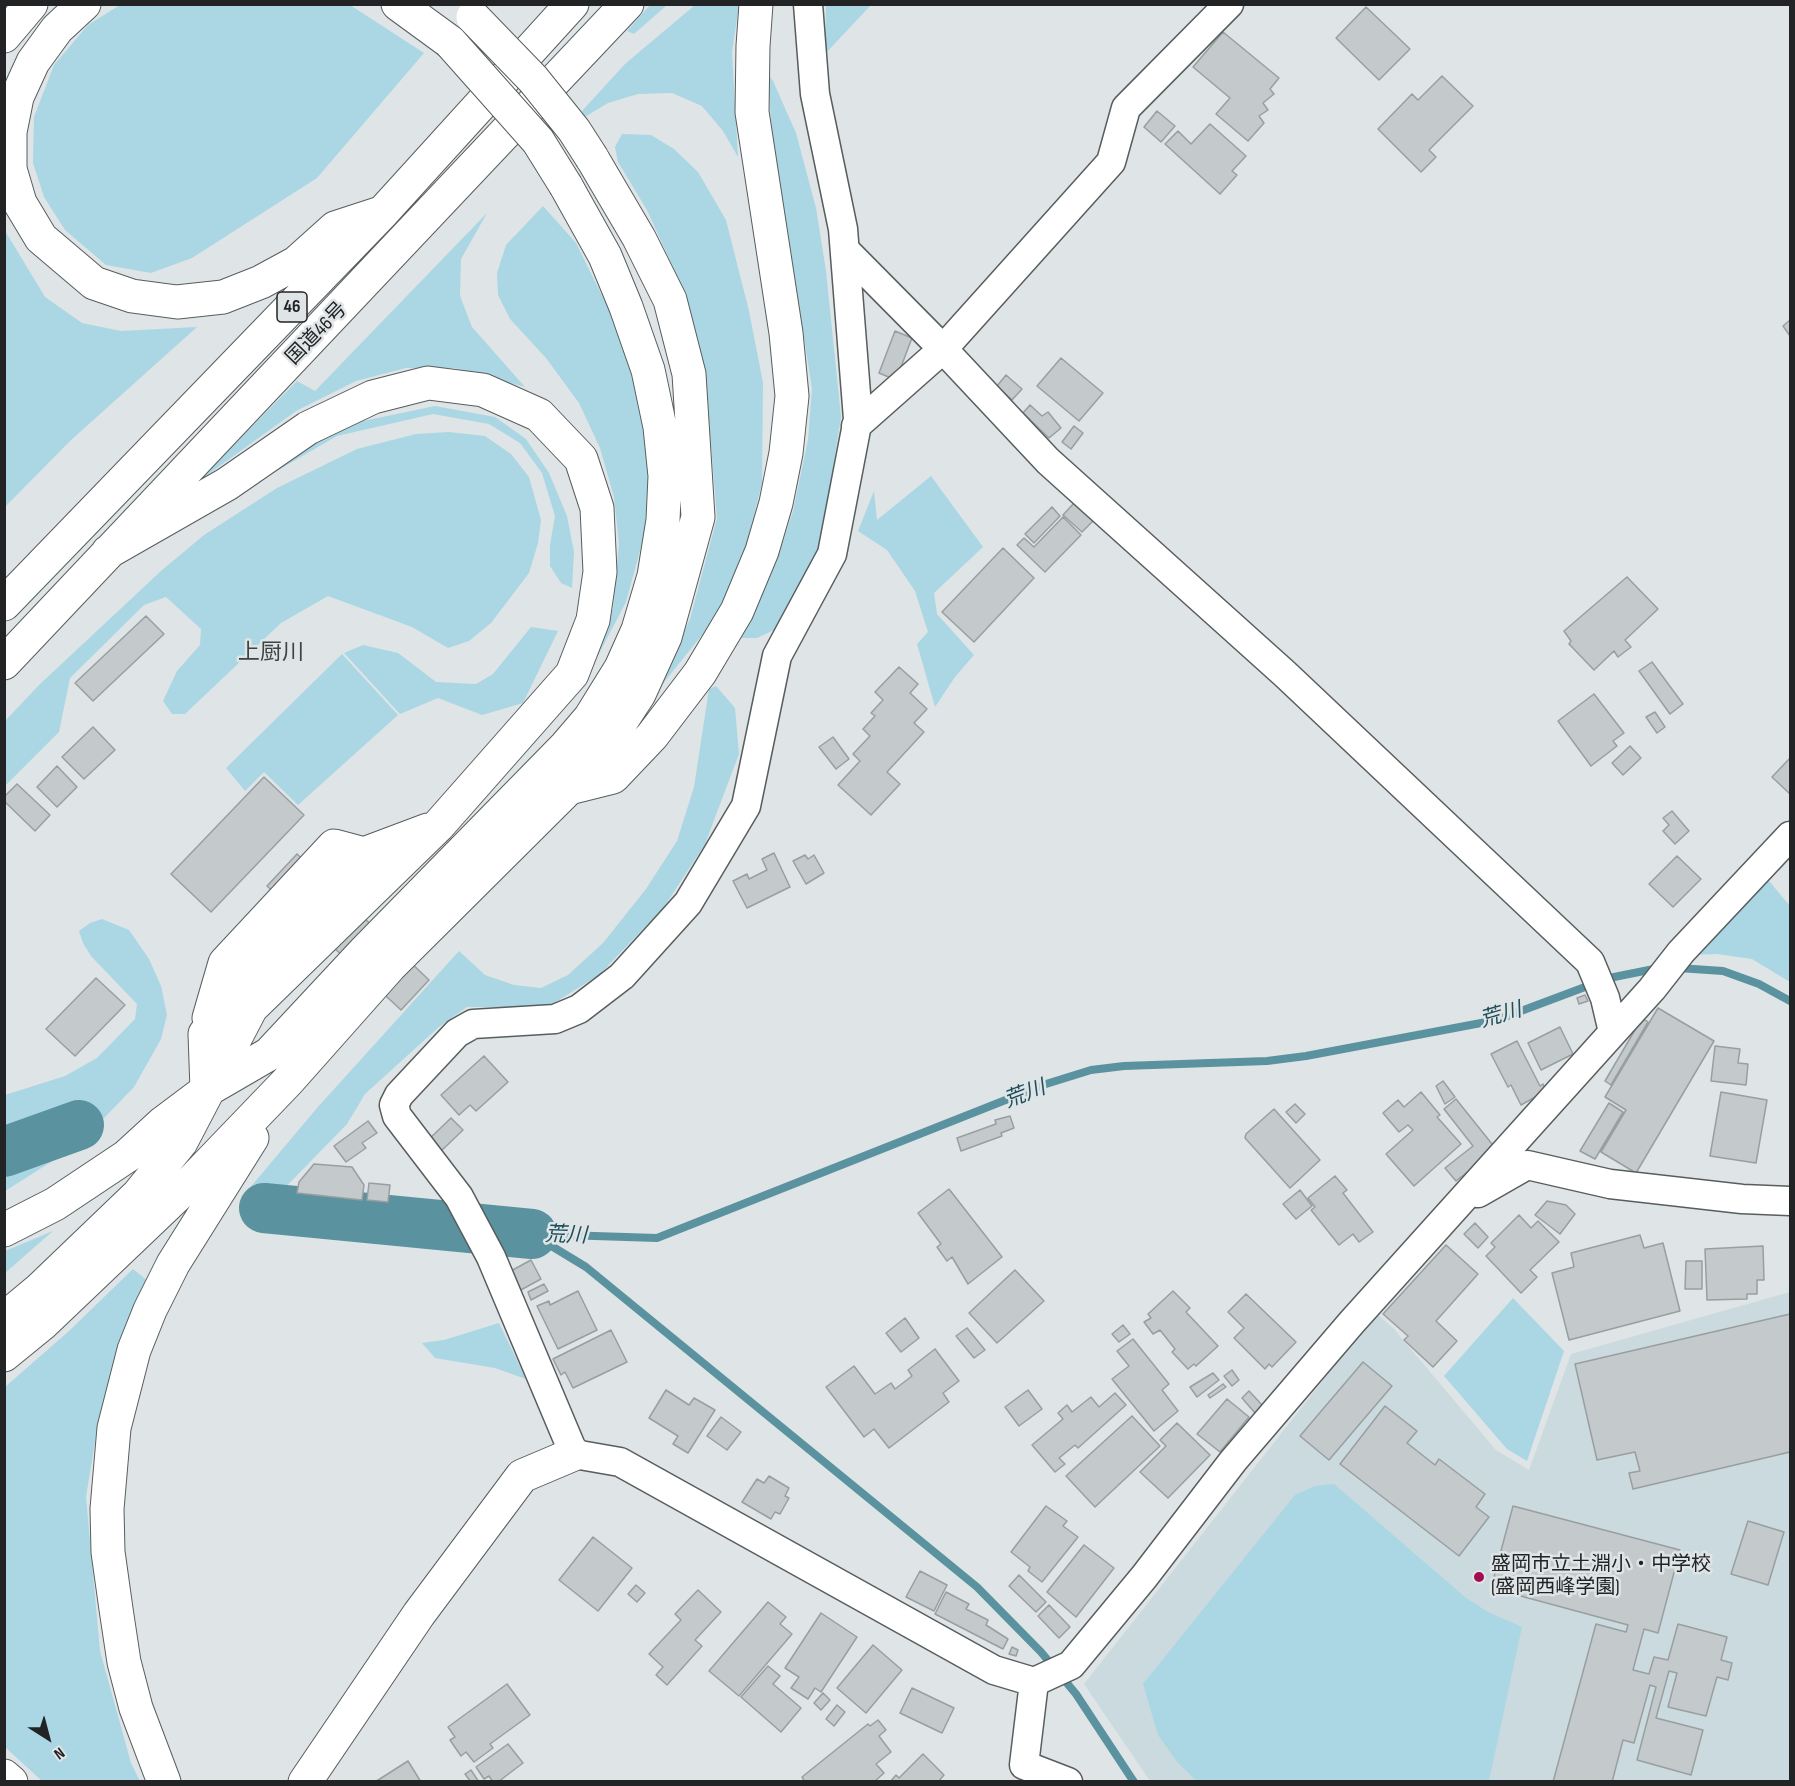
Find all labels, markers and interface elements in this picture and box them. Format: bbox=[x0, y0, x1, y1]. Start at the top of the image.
road number: 46 bbox=[277, 292, 307, 322]
street label: 国道46号 bbox=[282, 298, 352, 370]
district label: 上厨川 bbox=[238, 640, 304, 666]
water label: 荒川 bbox=[1477, 998, 1525, 1034]
water label: 荒川 bbox=[1001, 1076, 1049, 1114]
water label: 荒川 bbox=[545, 1223, 587, 1249]
place label: 盛岡市立土淵小・中学校 (盛岡西峰学園) bbox=[1491, 1553, 1711, 1600]
marker: 盛岡市立土淵小・中学校 (盛岡西峰学園) bbox=[1472, 1570, 1486, 1584]
north arrow bbox=[18, 1708, 78, 1768]
text: N bbox=[50, 1743, 68, 1763]

